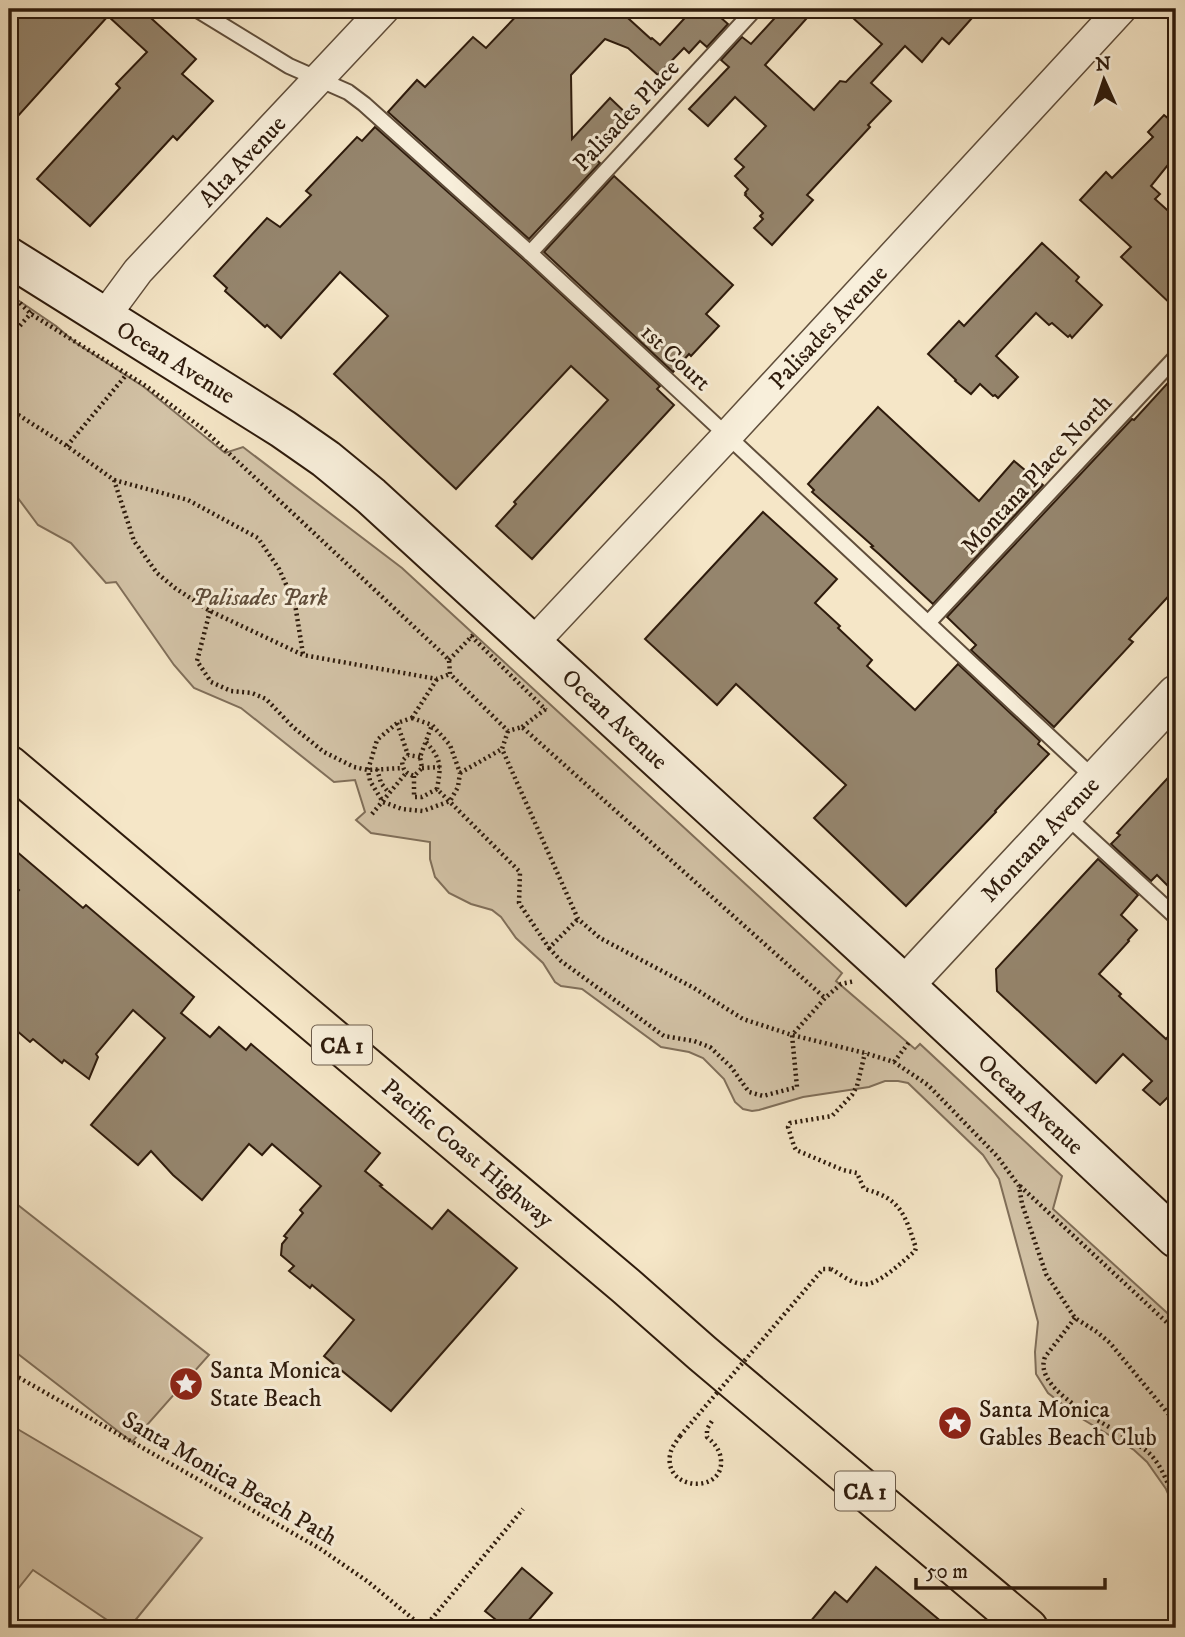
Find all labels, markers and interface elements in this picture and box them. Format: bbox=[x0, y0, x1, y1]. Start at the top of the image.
north arrow bbox=[1070, 46, 1140, 116]
street label: Palisades Place bbox=[567, 53, 686, 178]
text: N bbox=[1095, 53, 1112, 76]
street label: Alta Avenue bbox=[193, 109, 293, 214]
street label: Palisades Avenue bbox=[763, 259, 894, 396]
street label: Ocean Avenue bbox=[111, 315, 240, 411]
street label: 1st Court bbox=[634, 318, 717, 398]
street label: Montana Place North bbox=[955, 388, 1119, 561]
park label: Palisades Park bbox=[192, 583, 328, 613]
street label: Ocean Avenue bbox=[555, 663, 674, 777]
street label: Montana Avenue bbox=[975, 771, 1107, 909]
road number: CA 1 bbox=[312, 1026, 372, 1064]
street label: Ocean Avenue bbox=[971, 1048, 1090, 1162]
street label: Pacific Coast Highway bbox=[375, 1073, 560, 1235]
place label: Santa Monica State Beach bbox=[210, 1356, 342, 1414]
place icon: Santa Monica State Beach bbox=[167, 1365, 205, 1403]
place label: Santa Monica Gables Beach Club bbox=[979, 1395, 1157, 1453]
place icon: Santa Monica Gables Beach Club bbox=[936, 1404, 974, 1442]
street label: Santa Monica Beach Path bbox=[116, 1405, 343, 1553]
road number: CA 1 bbox=[835, 1472, 895, 1510]
scale bar bbox=[916, 1546, 1104, 1590]
text: 50 m bbox=[926, 1559, 968, 1585]

